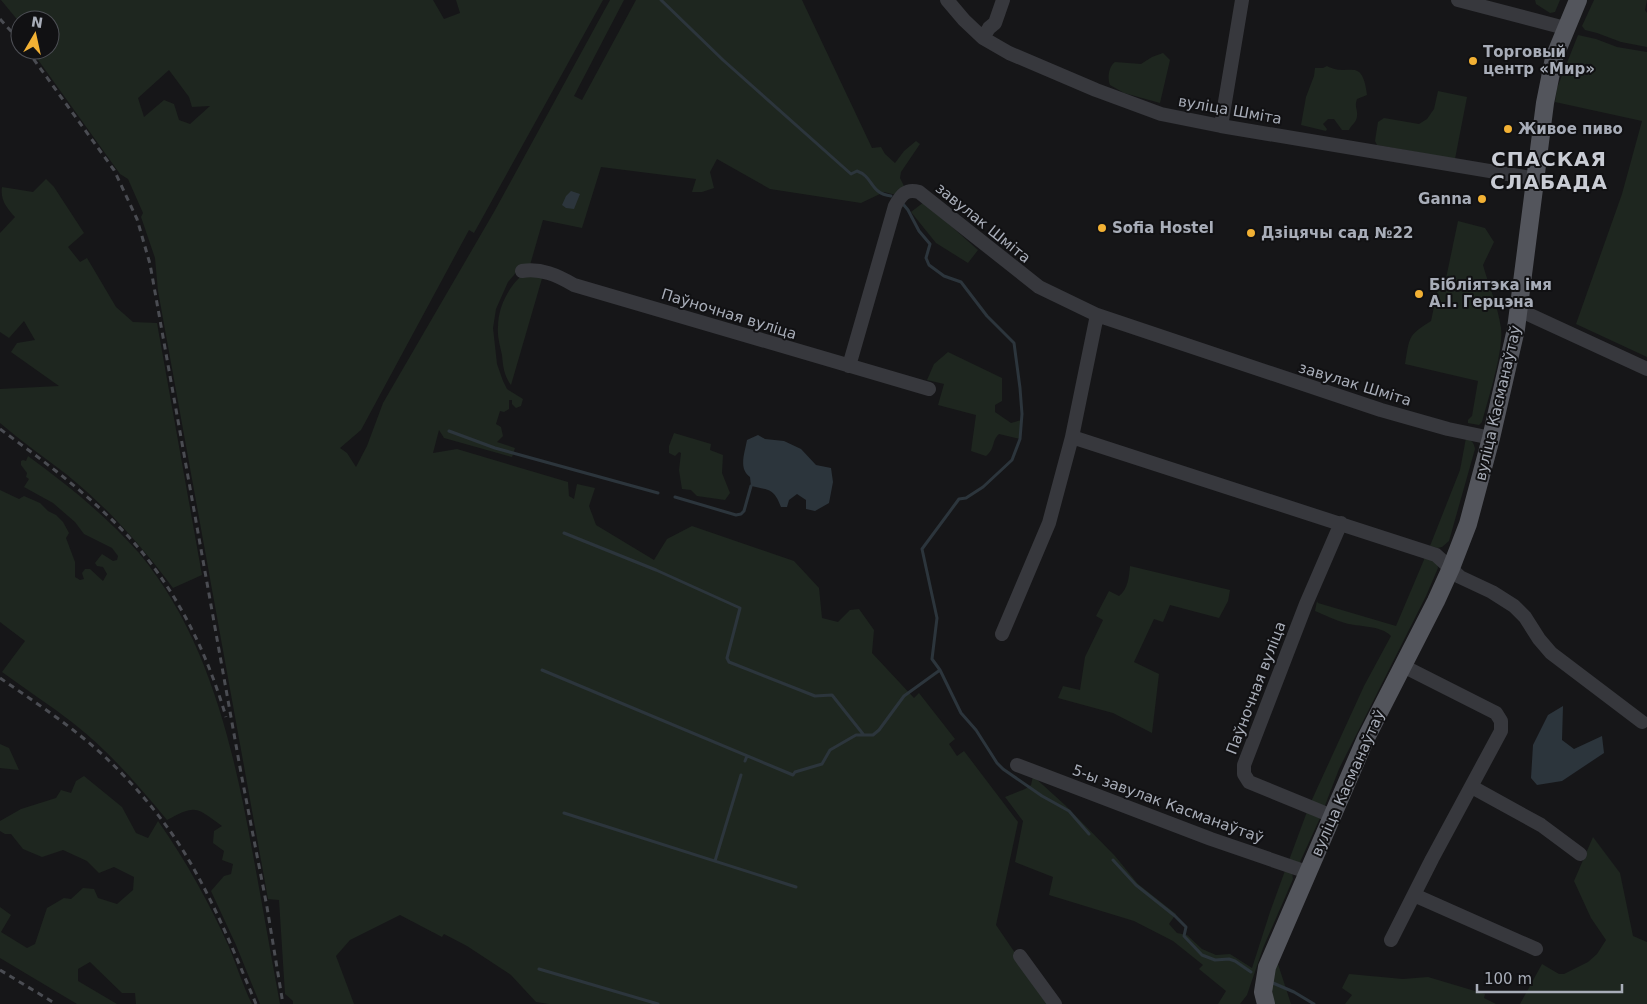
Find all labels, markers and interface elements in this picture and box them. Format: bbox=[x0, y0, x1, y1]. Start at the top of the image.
north arrow bbox=[10, 10, 60, 60]
text: N bbox=[30, 13, 44, 31]
place label: Торговый центр «Мир» bbox=[1483, 43, 1595, 78]
marker: Торговый центр «Мир» bbox=[1467, 55, 1479, 67]
street label: вуліца Шміта bbox=[1177, 92, 1283, 128]
place label: Живое пиво bbox=[1518, 120, 1623, 138]
marker: Живое пиво bbox=[1502, 123, 1514, 135]
district label: СПАСКАЯ СЛАБАДА bbox=[1490, 147, 1608, 194]
street label: завулак Шміта bbox=[932, 179, 1034, 267]
place label: Ganna bbox=[1418, 190, 1472, 208]
marker: Ganna bbox=[1476, 193, 1488, 205]
place label: Sofia Hostel bbox=[1112, 219, 1214, 237]
marker: Sofia Hostel bbox=[1096, 222, 1108, 234]
place label: Дзіцячы сад №22 bbox=[1261, 224, 1413, 242]
marker: Дзіцячы сад №22 bbox=[1245, 227, 1257, 239]
place label: Бібліятэка імя А.І. Герцэна bbox=[1429, 276, 1552, 311]
street label: Паўночная вуліца bbox=[659, 285, 799, 343]
marker: Бібліятэка імя А.І. Герцэна bbox=[1413, 288, 1425, 300]
street label: вуліца Касманаўтаў bbox=[1471, 323, 1525, 482]
street label: завулак Шміта bbox=[1296, 358, 1414, 410]
street label: Паўночная вуліца bbox=[1222, 619, 1290, 757]
street label: вуліца Касманаўтаў bbox=[1307, 707, 1389, 859]
street label: 5-ы завулак Касманаўтаў bbox=[1070, 761, 1266, 847]
scale bar bbox=[1477, 962, 1622, 994]
text: 100 m bbox=[1484, 970, 1532, 988]

